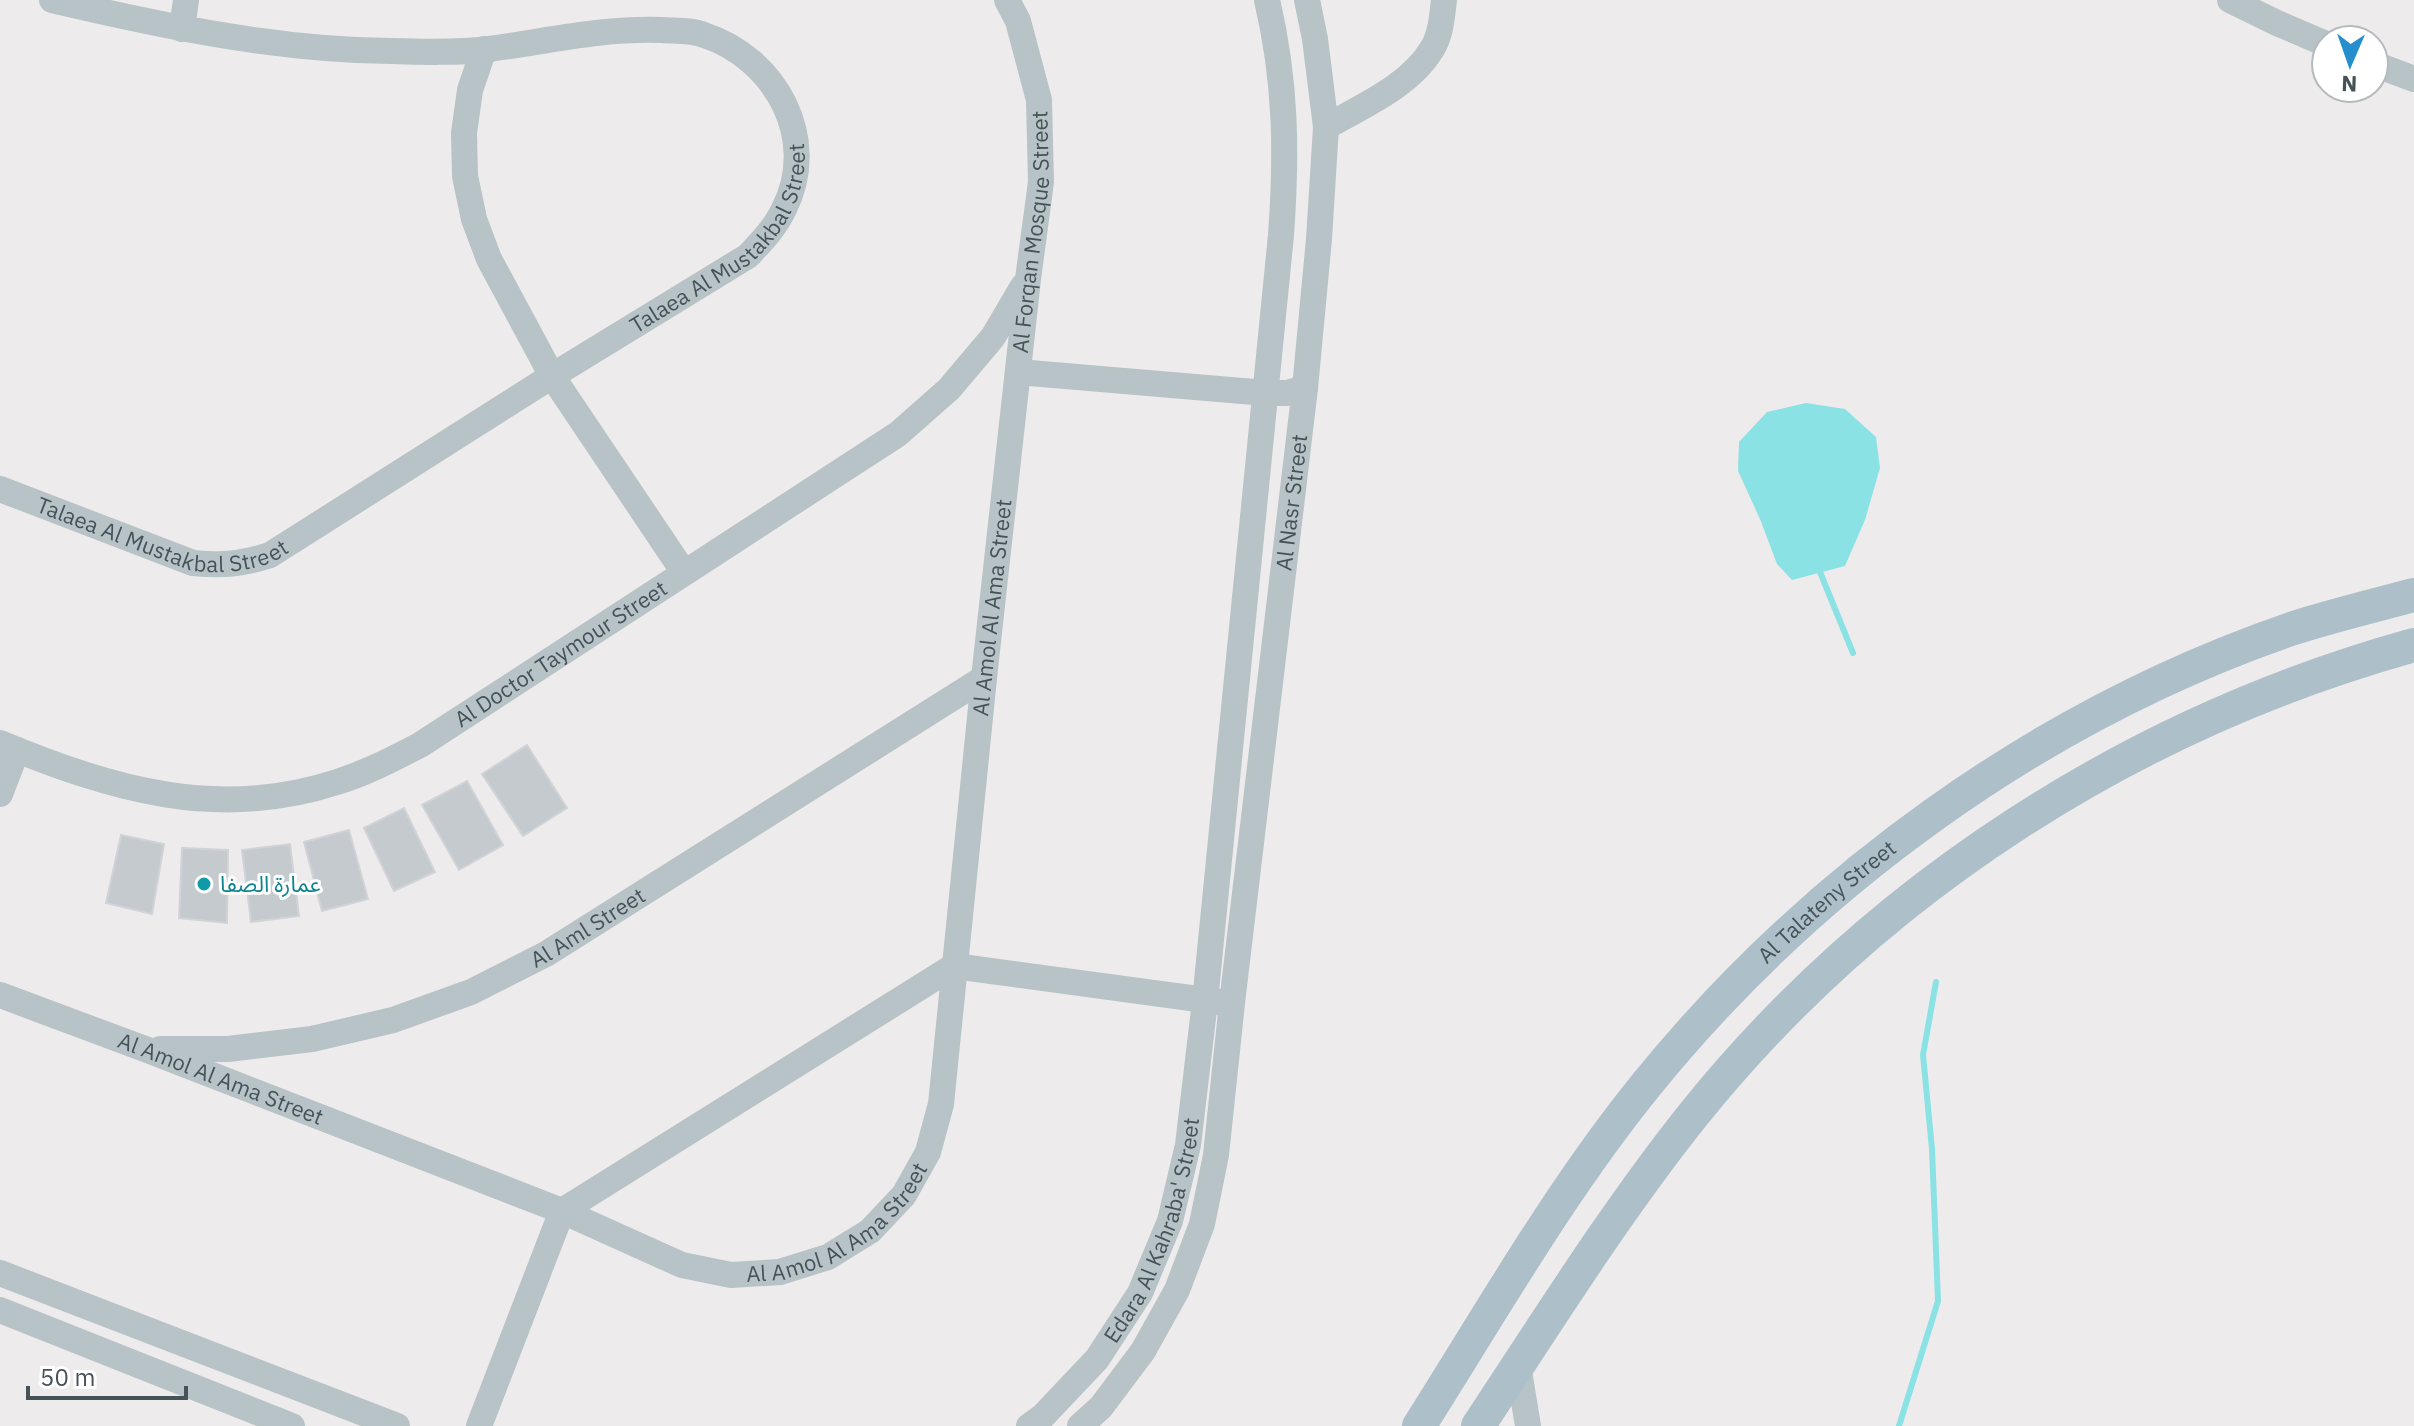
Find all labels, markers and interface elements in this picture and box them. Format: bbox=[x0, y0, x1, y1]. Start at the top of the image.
north arrow bbox=[2310, 24, 2390, 104]
text: N bbox=[2341, 70, 2358, 99]
street label: Al Forqan Mosque Street bbox=[1005, 110, 1056, 354]
street label: Talaea Al Mustakbal Street bbox=[624, 142, 811, 339]
street label: Al Nasr Street bbox=[1268, 433, 1313, 572]
street label: Talaea Al Mustakbal Street bbox=[33, 489, 293, 578]
street label: Al Amol Al Ama Street bbox=[965, 498, 1018, 717]
street label: Al Doctor Taymour Street bbox=[448, 573, 672, 733]
street label: Al Talateny Street bbox=[1751, 833, 1902, 969]
place label: عمارة الصفا bbox=[220, 869, 321, 898]
marker: عمارة الصفا bbox=[195, 875, 213, 893]
street label: Al Aml Street bbox=[525, 880, 650, 974]
street label: Al Amol Al Ama Street bbox=[114, 1025, 328, 1131]
street label: Edara Al Kahraba' Street bbox=[1097, 1116, 1205, 1348]
street label: Al Amol Al Ama Street bbox=[745, 1157, 933, 1288]
scale bar bbox=[28, 1350, 186, 1400]
text: 50 m bbox=[40, 1361, 95, 1393]

